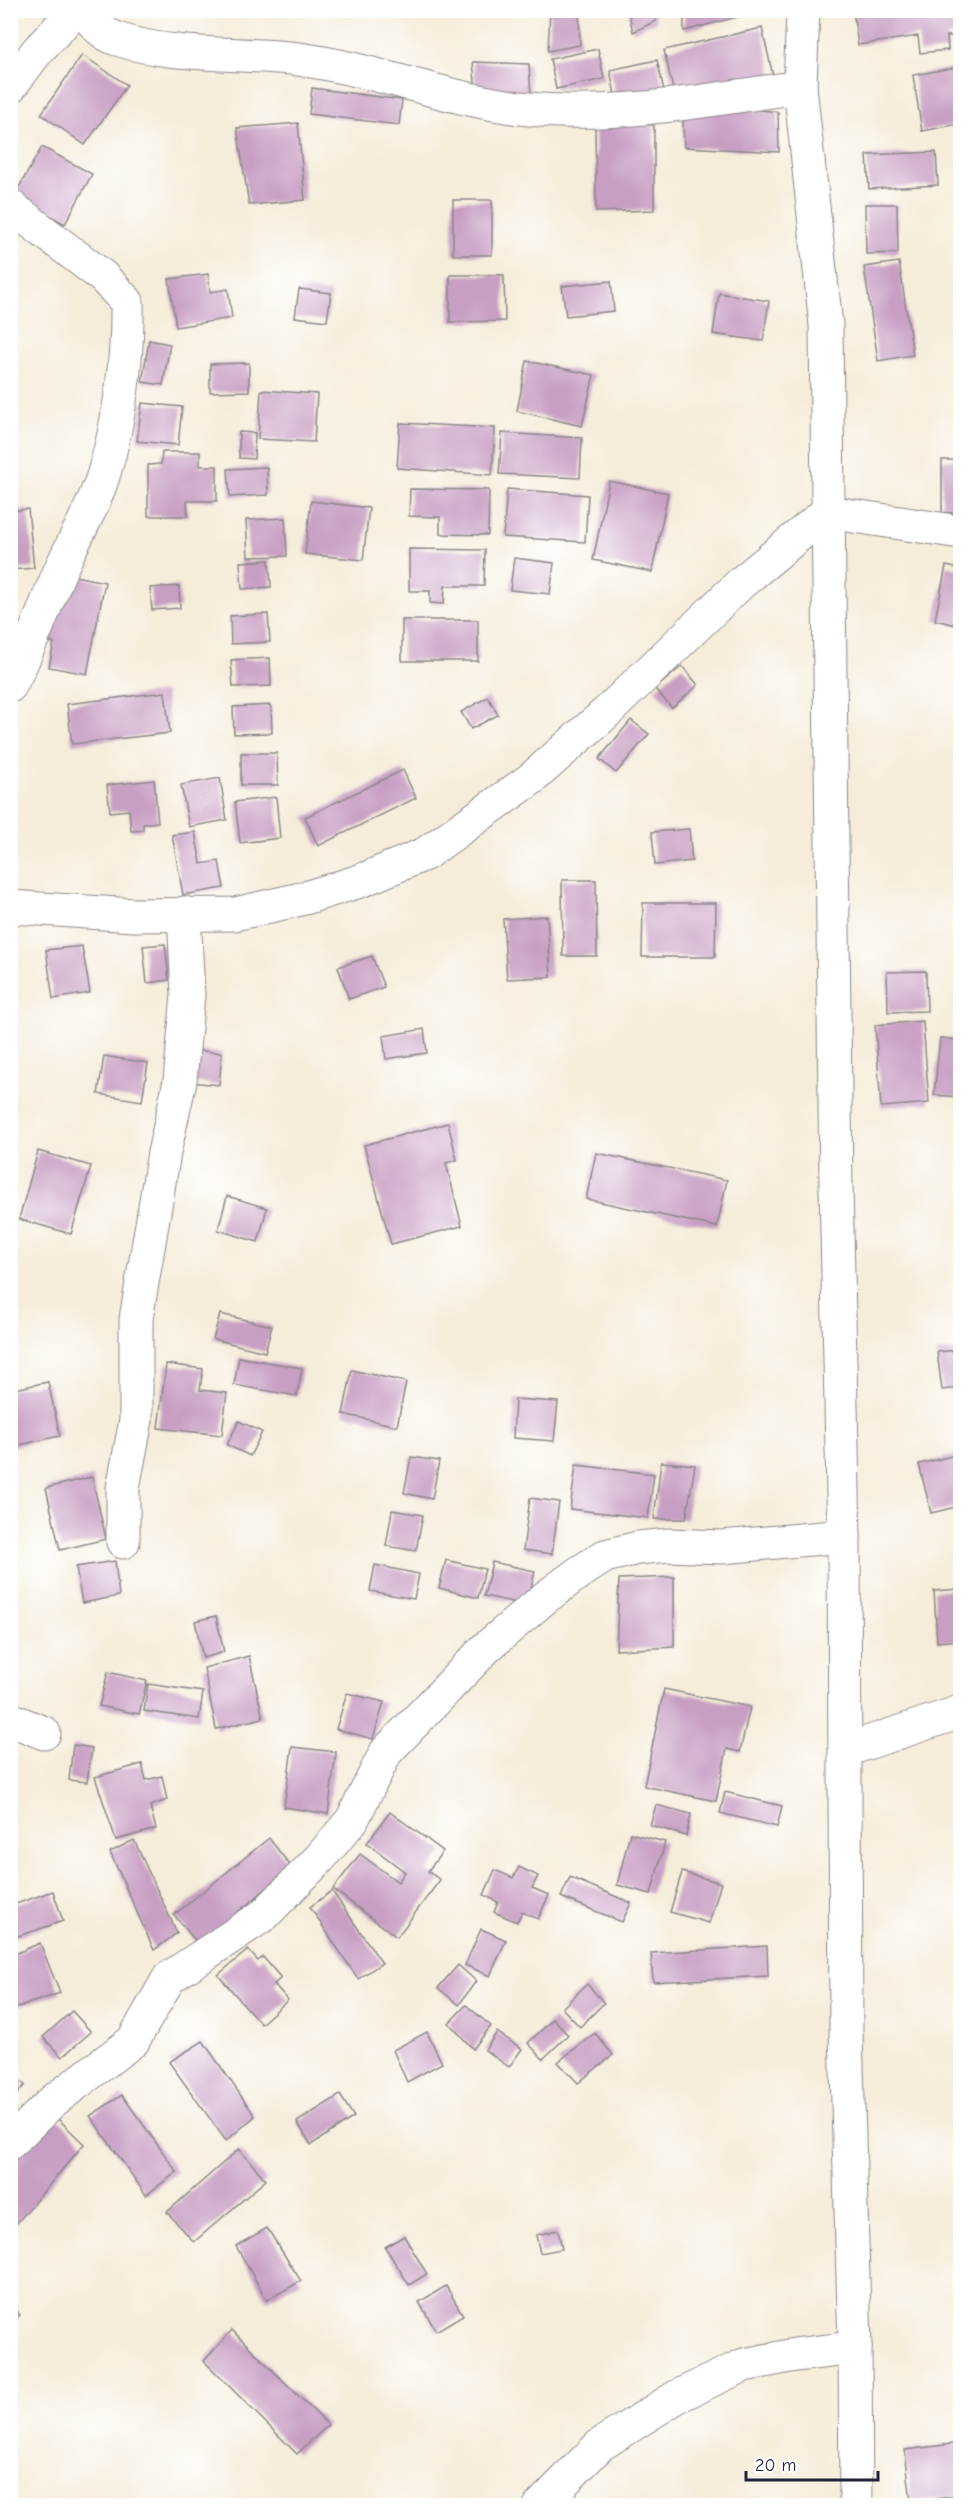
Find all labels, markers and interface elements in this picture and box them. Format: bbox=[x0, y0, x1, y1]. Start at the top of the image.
scale bar bbox=[746, 2444, 878, 2482]
text: 20 m bbox=[755, 2455, 796, 2476]

